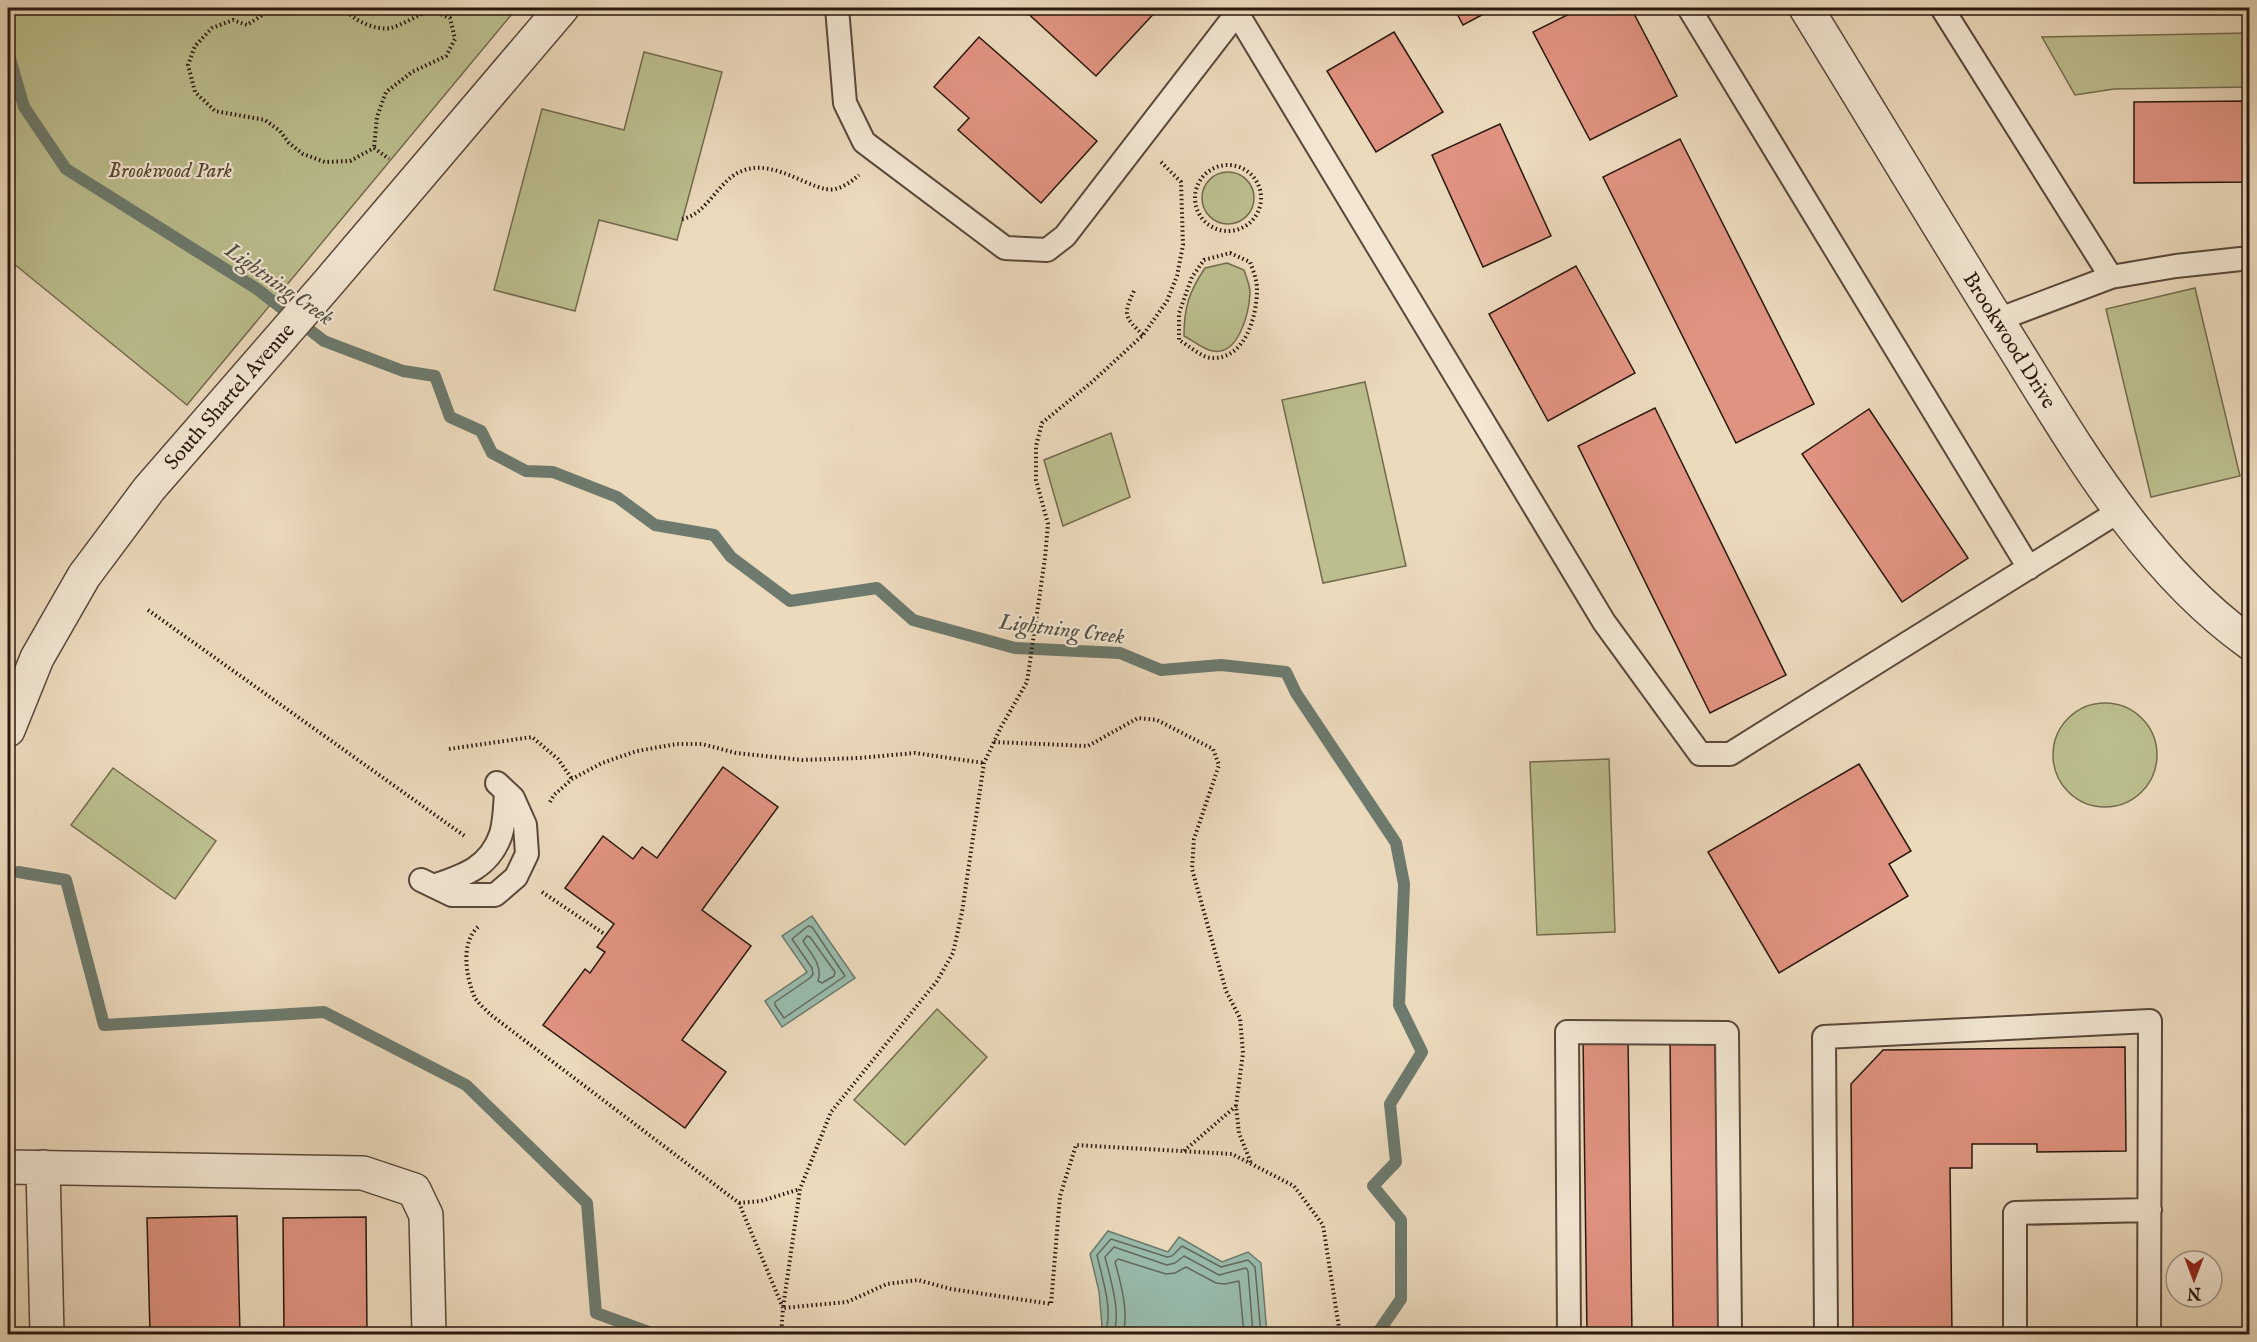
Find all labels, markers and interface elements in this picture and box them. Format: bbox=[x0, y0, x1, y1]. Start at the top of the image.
park label: Brookwood Park bbox=[108, 158, 232, 185]
water label: Lightning Creek bbox=[218, 236, 339, 333]
street label: Brookwood Drive bbox=[1956, 267, 2062, 414]
street label: South Shartel Avenue bbox=[159, 318, 302, 476]
water label: Lightning Creek bbox=[996, 608, 1126, 652]
north arrow bbox=[2164, 1249, 2224, 1309]
text: N bbox=[2187, 1282, 2202, 1302]

